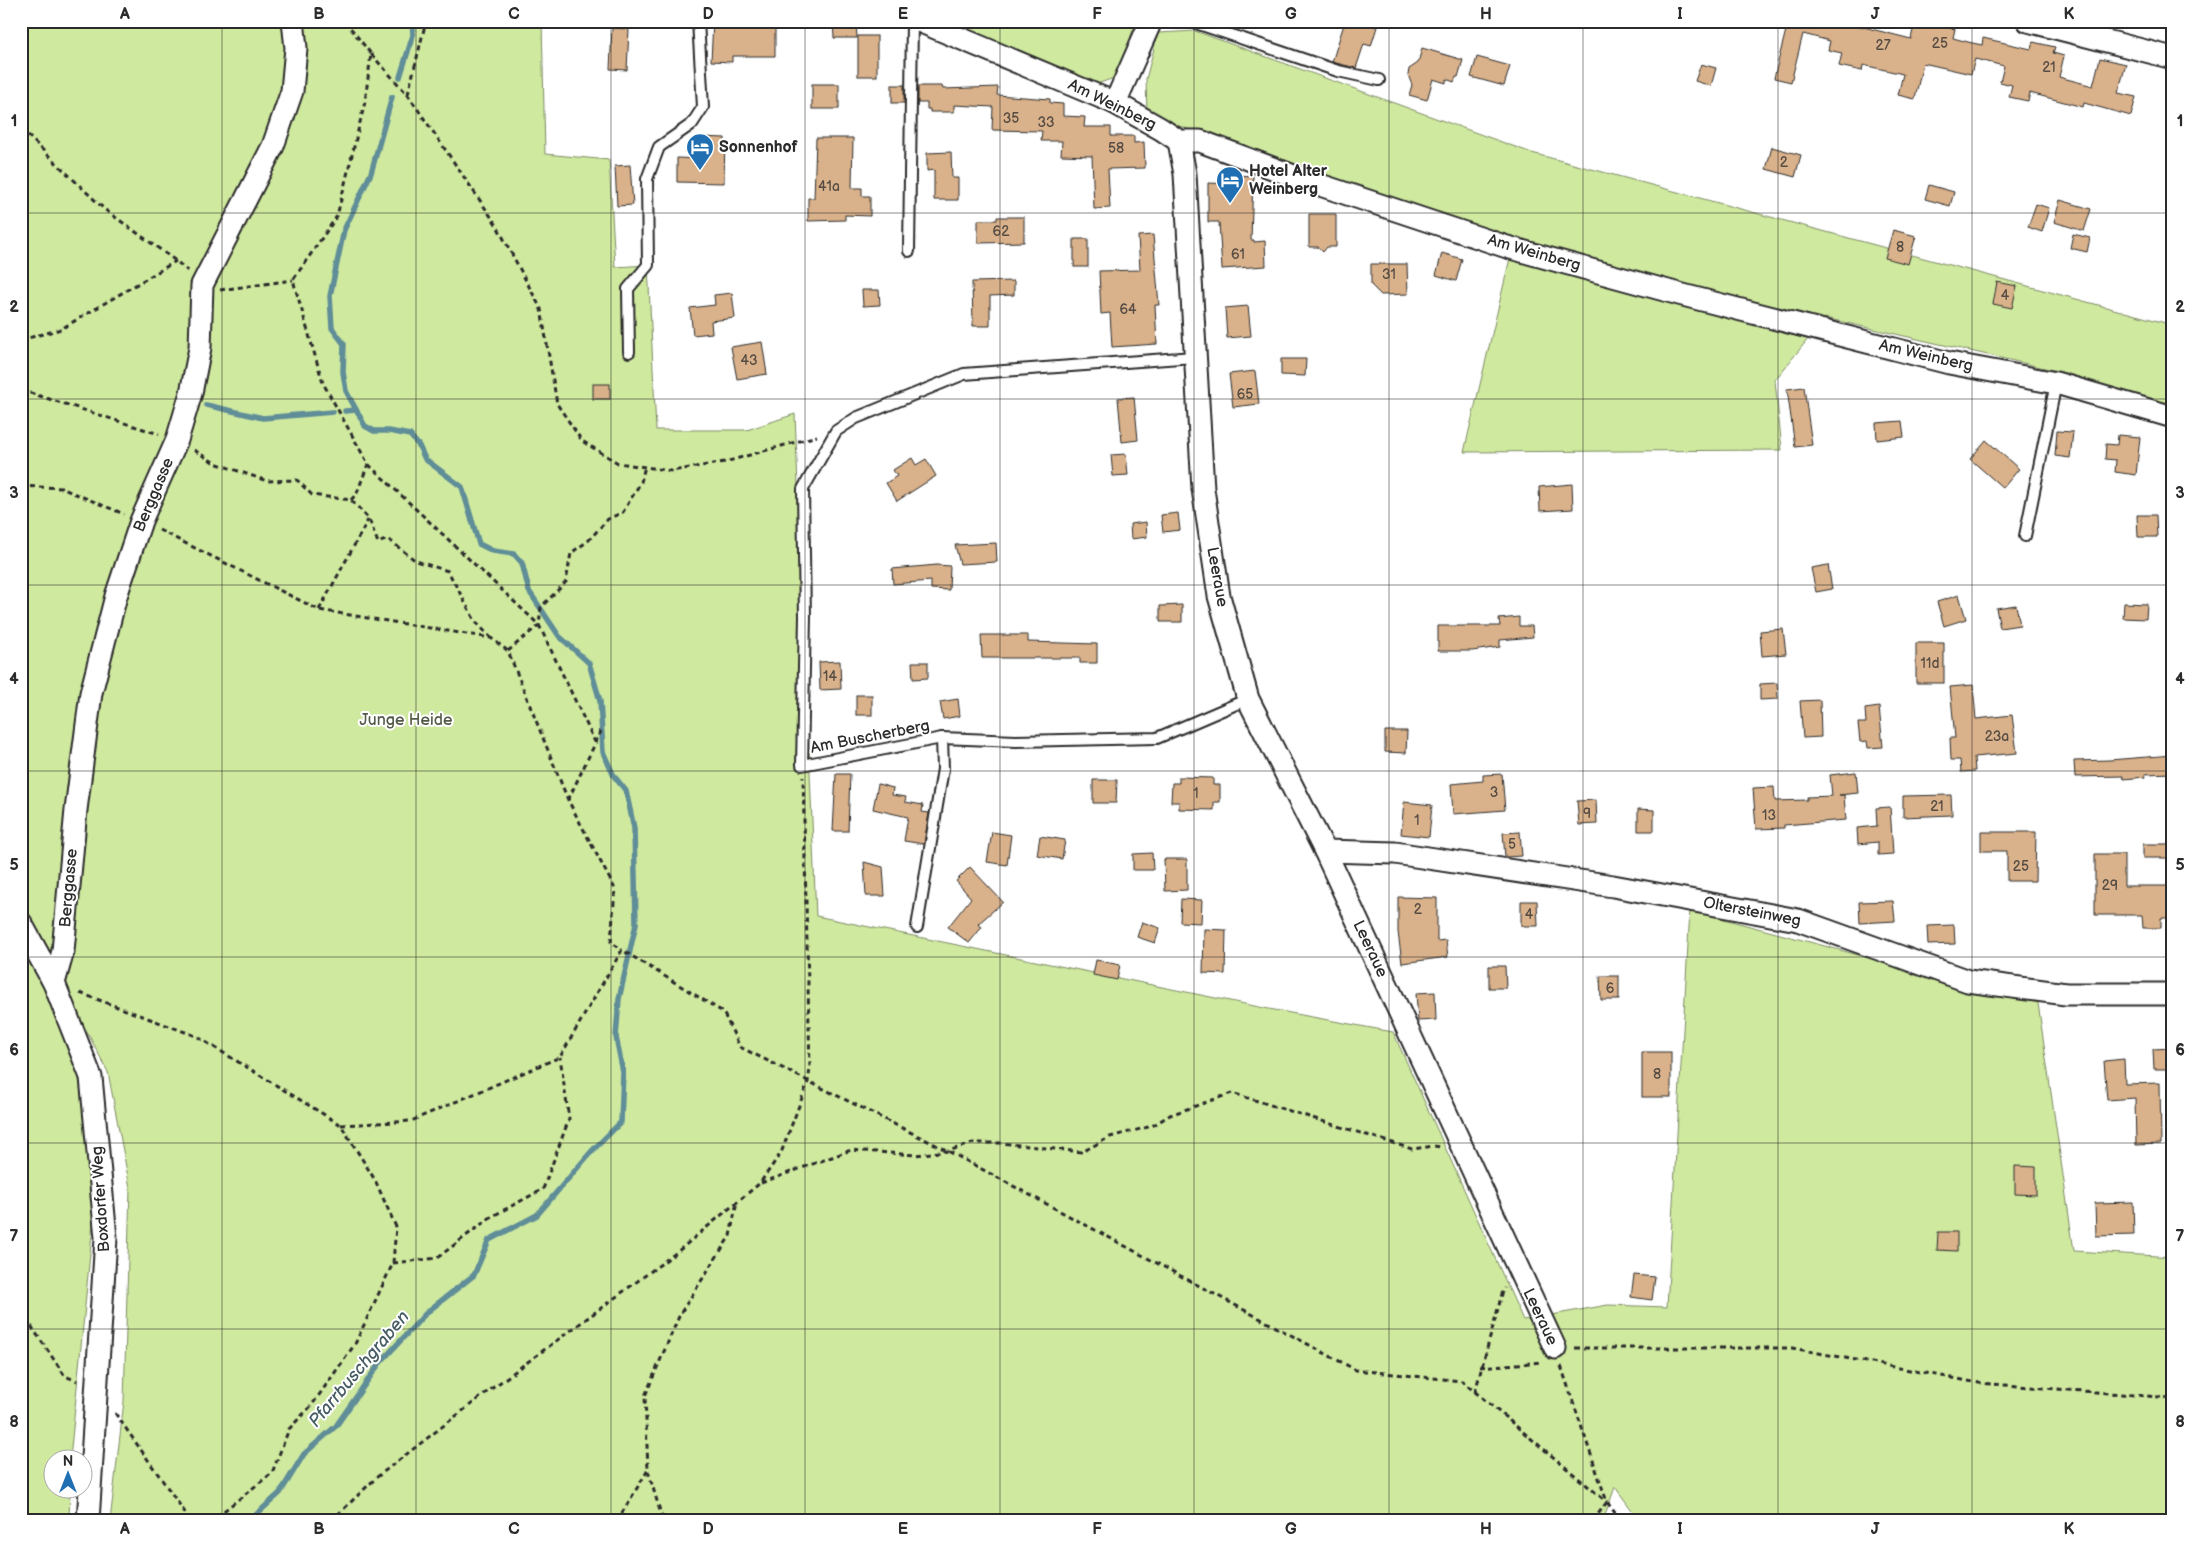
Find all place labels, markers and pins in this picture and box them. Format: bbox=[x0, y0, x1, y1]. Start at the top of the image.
hotel icon: Sonnenhof bbox=[685, 132, 715, 171]
place label: Sonnenhof bbox=[719, 138, 798, 157]
place label: Hotel Alter Weinberg bbox=[1249, 162, 1328, 199]
hotel icon: Hotel Alter Weinberg bbox=[1215, 165, 1245, 204]

